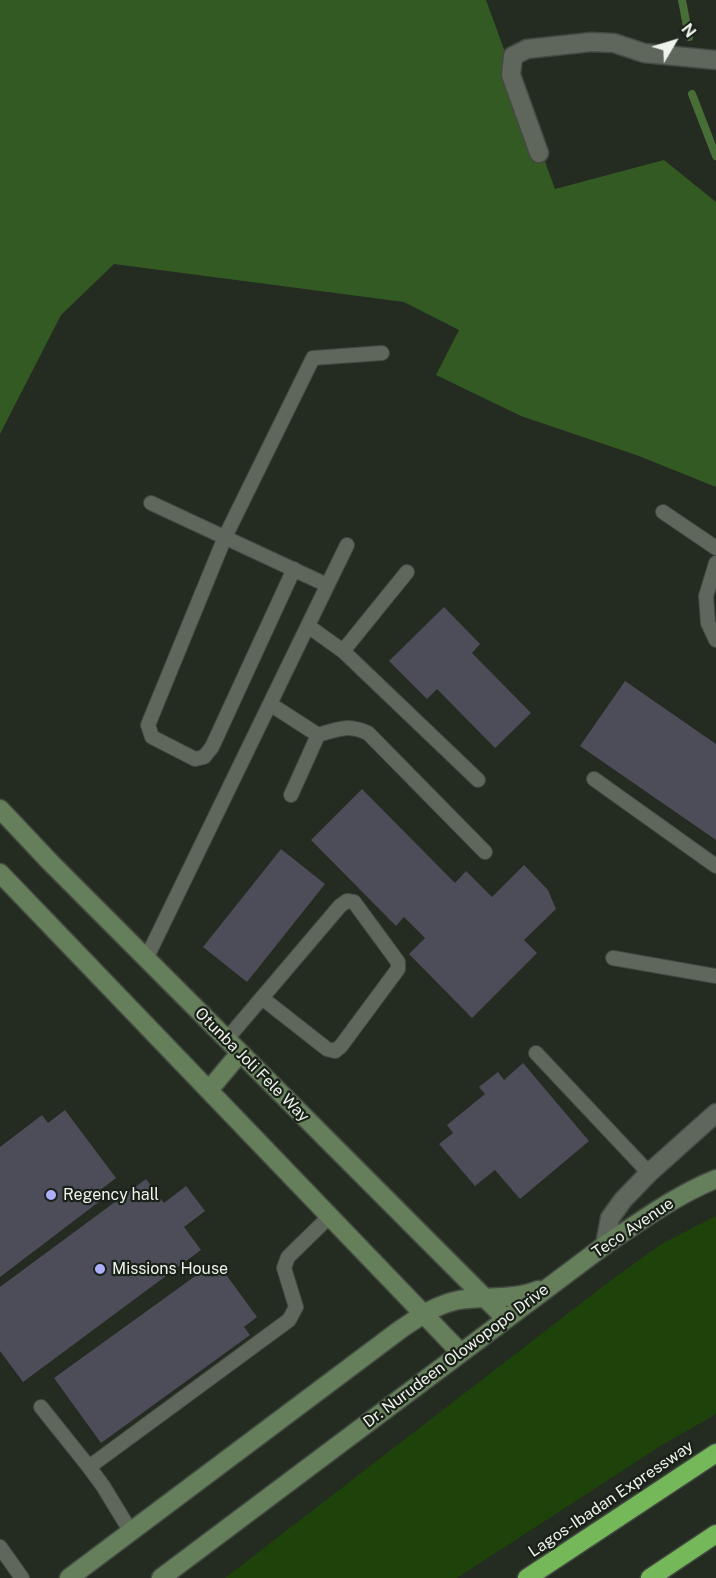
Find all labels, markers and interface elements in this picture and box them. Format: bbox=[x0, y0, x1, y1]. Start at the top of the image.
north arrow bbox=[644, 12, 704, 72]
text: N bbox=[677, 20, 700, 41]
street label: Otunba Joli Fele Way bbox=[191, 1004, 313, 1126]
place label: Regency hall bbox=[63, 1185, 159, 1205]
marker: Regency hall bbox=[44, 1188, 58, 1202]
street label: Teco Avenue bbox=[589, 1194, 677, 1262]
place label: Missions House bbox=[112, 1259, 228, 1279]
marker: Missions House bbox=[93, 1262, 107, 1276]
street label: Dr. Nurudeen Olowopopo Drive bbox=[360, 1280, 552, 1432]
street label: Lagos-Ibadan Expressway bbox=[525, 1437, 697, 1561]

